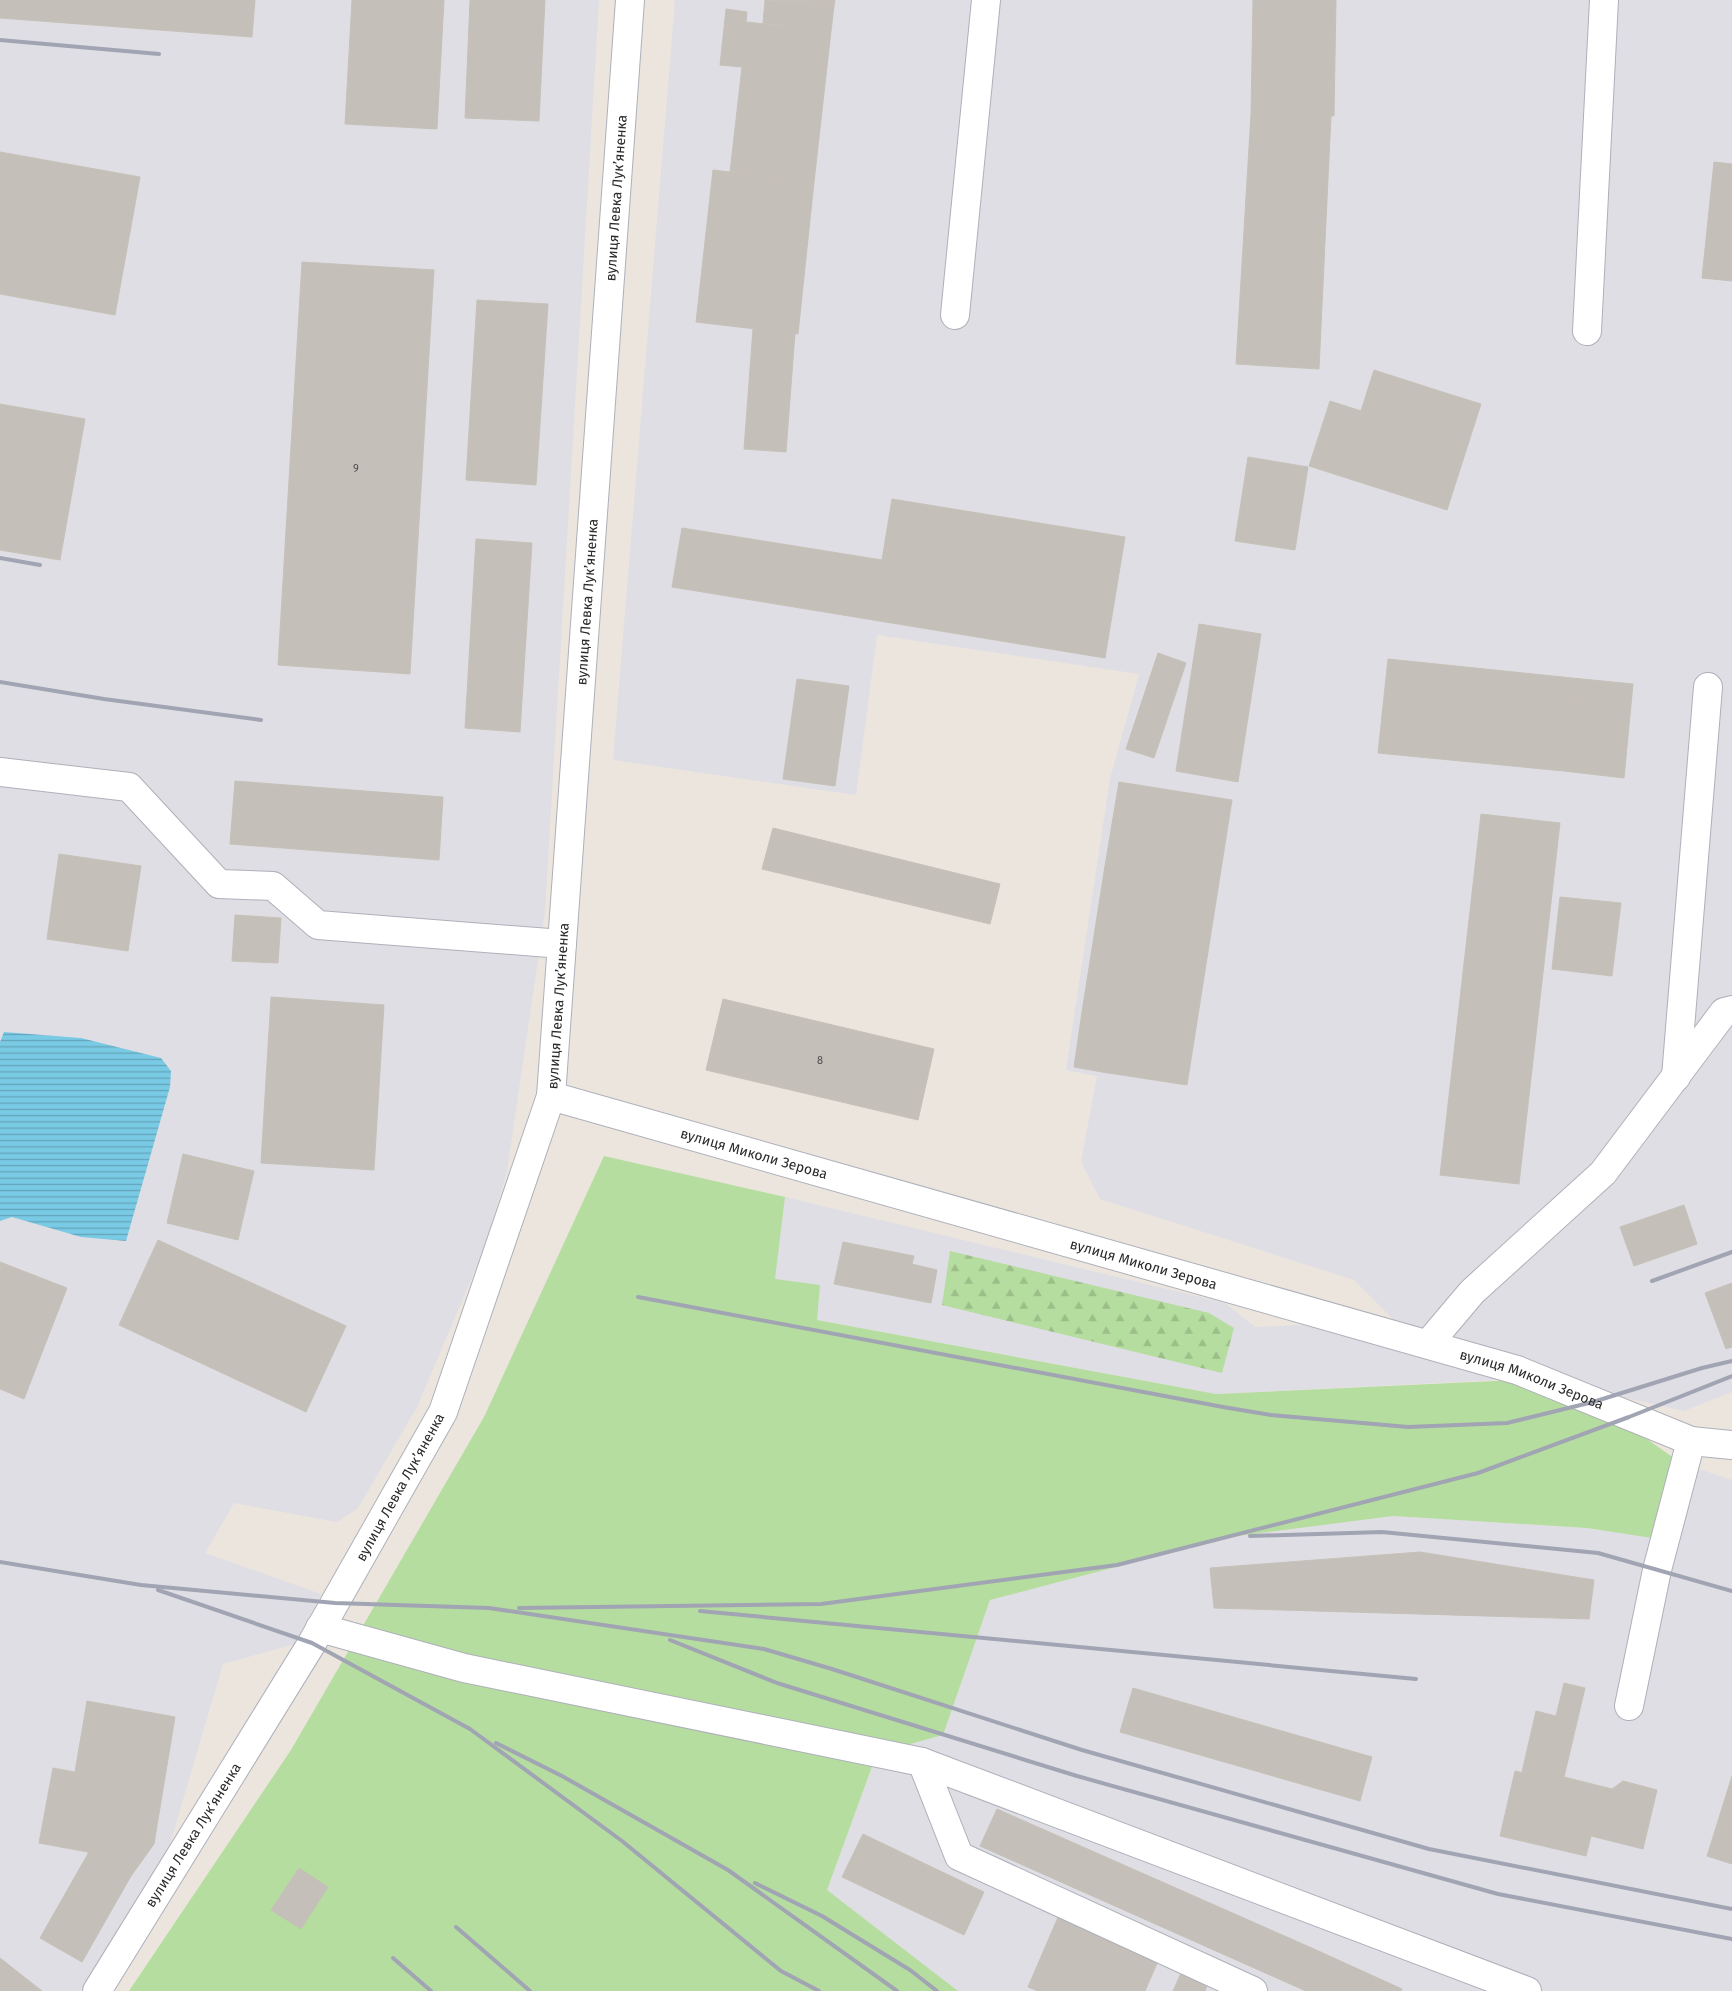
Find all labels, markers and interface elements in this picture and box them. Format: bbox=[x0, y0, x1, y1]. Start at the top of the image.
street label: вулиця Левка Лукʼяненка bbox=[602, 114, 631, 282]
house number: 9 bbox=[353, 462, 359, 475]
street label: вулиця Левка Лукʼяненка bbox=[573, 518, 602, 686]
street label: вулиця Левка Лукʼяненка bbox=[544, 922, 573, 1090]
house number: 8 bbox=[817, 1054, 823, 1067]
street label: вулиця Миколи Зерова bbox=[678, 1125, 829, 1183]
street label: вулиця Миколи Зерова bbox=[1068, 1236, 1219, 1294]
street label: вулиця Миколи Зерова bbox=[1458, 1346, 1606, 1413]
street label: вулиця Левка Лукʼяненка bbox=[353, 1410, 448, 1564]
street label: вулиця Левка Лукʼяненка bbox=[142, 1760, 245, 1911]

